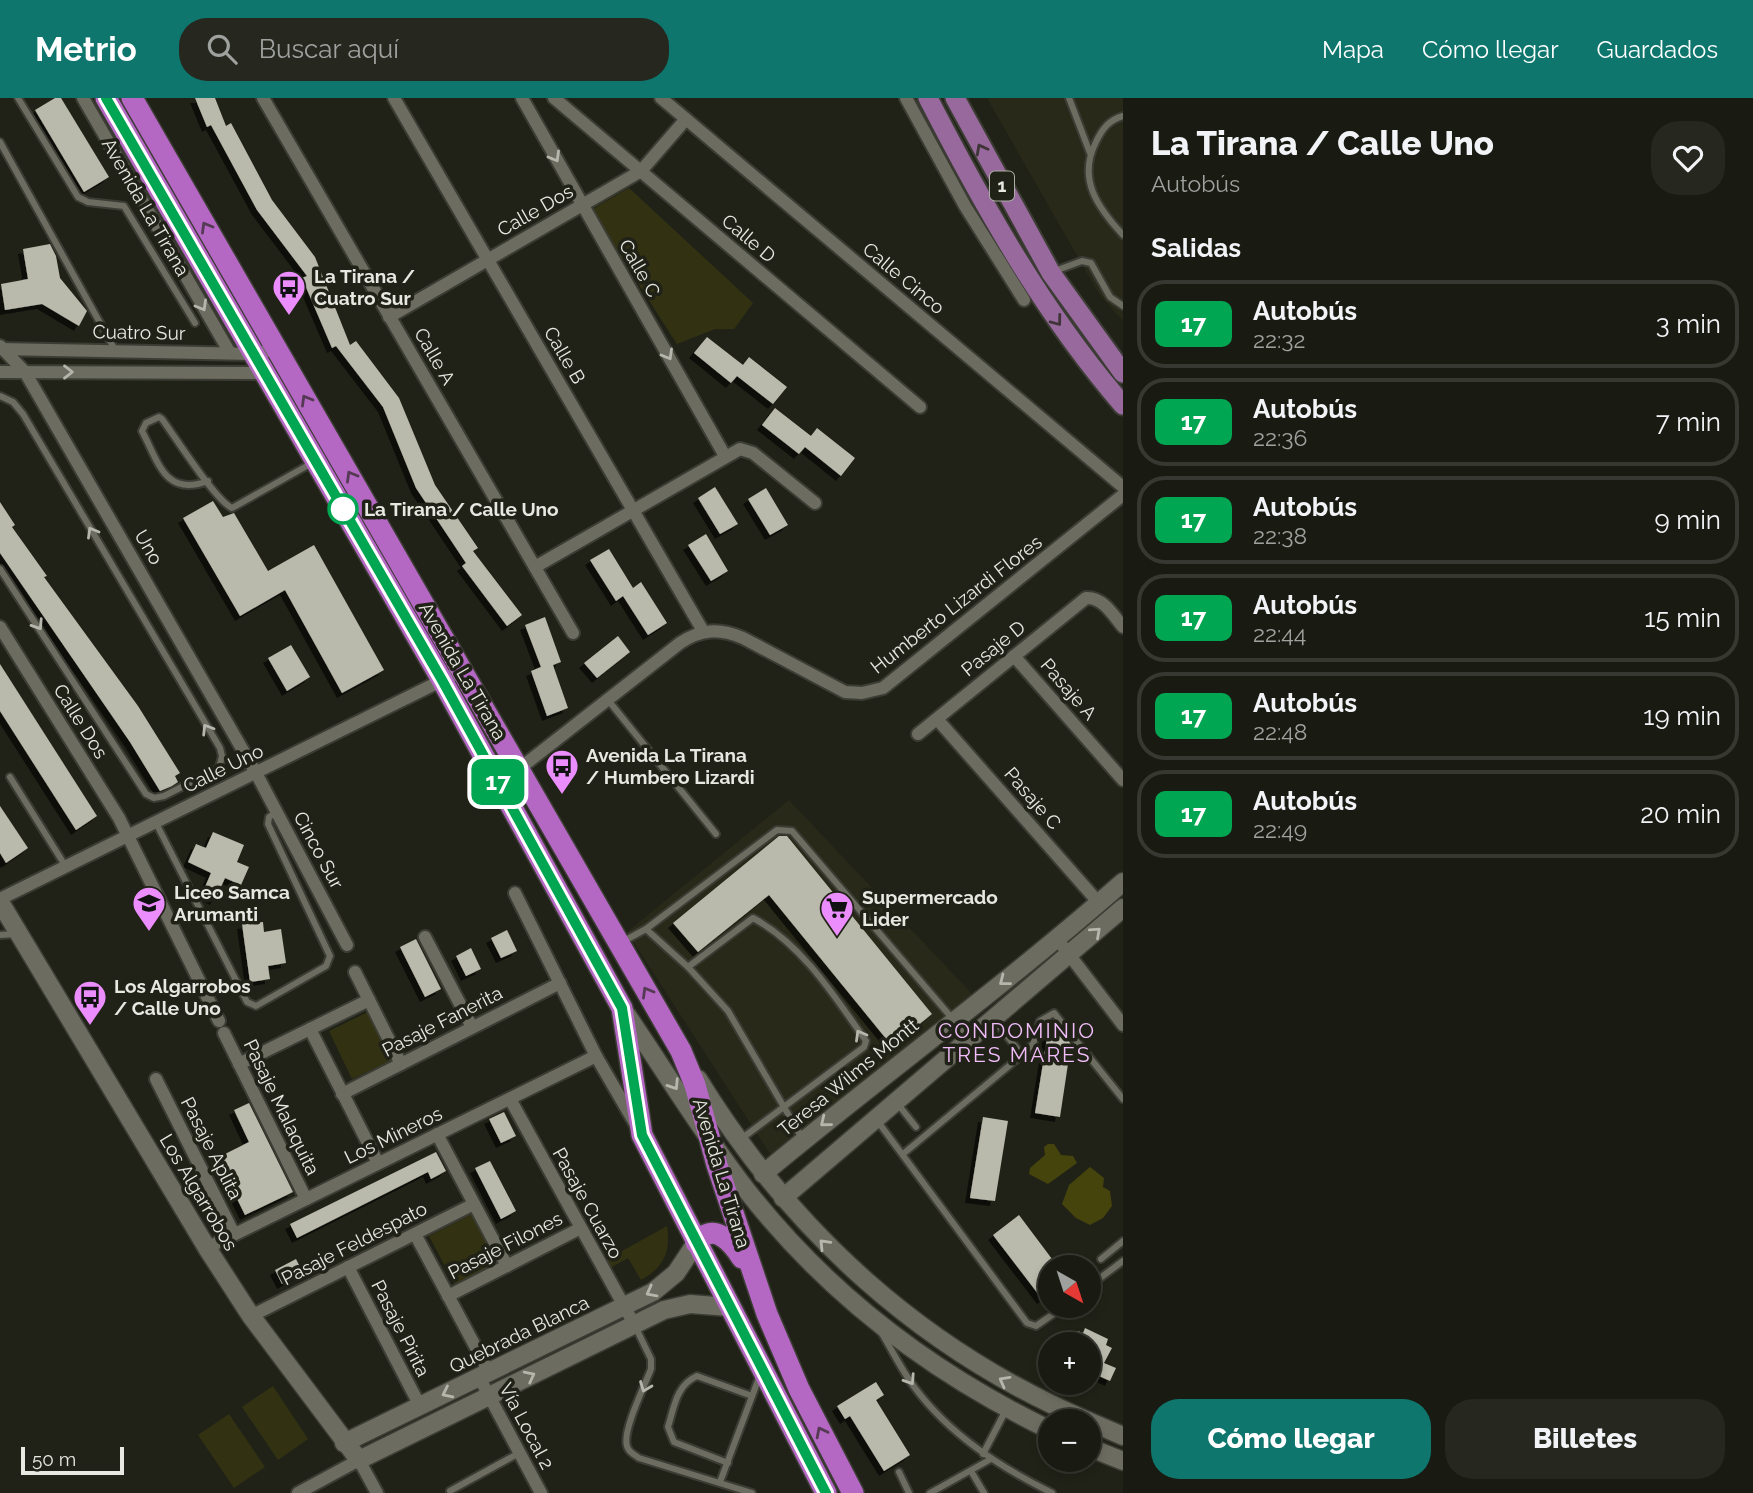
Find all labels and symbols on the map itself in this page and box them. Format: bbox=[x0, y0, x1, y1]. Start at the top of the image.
street label: Avenida La Tirana bbox=[98, 134, 194, 280]
one-way arrow bbox=[976, 144, 990, 156]
one-way arrow bbox=[547, 150, 560, 163]
road number: 1 bbox=[990, 172, 1014, 200]
street label: Calle Dos bbox=[493, 180, 577, 240]
street label: Calle D bbox=[718, 209, 780, 267]
one-way arrow bbox=[201, 221, 214, 234]
street label: Calle C bbox=[615, 235, 665, 301]
street label: Calle Cinco bbox=[859, 238, 949, 318]
place label: La Tirana / Cuatro Sur bbox=[314, 265, 415, 309]
bus stop icon: La Tirana / Cuatro Sur bbox=[270, 268, 308, 317]
one-way arrow bbox=[194, 299, 207, 311]
one-way arrow bbox=[1049, 313, 1061, 326]
street label: Cuatro Sur bbox=[92, 320, 186, 344]
street label: Calle B bbox=[540, 322, 590, 388]
street label: Calle A bbox=[410, 324, 460, 388]
one-way arrow bbox=[660, 348, 673, 361]
one-way arrow bbox=[63, 364, 74, 380]
one-way arrow bbox=[302, 394, 315, 407]
one-way arrow bbox=[346, 471, 359, 484]
marker: La Tirana / Calle Uno bbox=[328, 494, 358, 524]
place label: La Tirana / Calle Uno bbox=[364, 498, 559, 520]
street label: Uno bbox=[130, 526, 168, 568]
one-way arrow bbox=[87, 527, 100, 540]
street label: Humberto Lizardi Flores bbox=[866, 530, 1046, 678]
street label: Avenida La Tirana bbox=[415, 598, 511, 744]
street label: Pasaje D bbox=[957, 616, 1029, 680]
one-way arrow bbox=[30, 618, 43, 631]
street label: Pasaje A bbox=[1036, 654, 1102, 724]
street label: Calle Dos bbox=[49, 680, 113, 762]
one-way arrow bbox=[203, 723, 216, 736]
street label: Calle Uno bbox=[179, 739, 267, 797]
place label: Avenida La Tirana / Humbero Lizardi bbox=[586, 744, 755, 788]
bus stop icon: Avenida La Tirana / Humbero Lizardi bbox=[543, 747, 581, 796]
line badge: 17 bbox=[466, 759, 530, 805]
street label: Pasaje C bbox=[1000, 763, 1066, 833]
street label: Cinco Sur bbox=[290, 808, 349, 893]
place label: Liceo Samca Arumanti bbox=[174, 881, 290, 925]
school or university icon: Liceo Samca Arumanti bbox=[130, 884, 168, 933]
place label: Supermercado Lider bbox=[862, 886, 998, 930]
supermarket icon: Supermercado Lider bbox=[818, 889, 856, 938]
one-way arrow bbox=[1088, 927, 1101, 940]
one-way arrow bbox=[999, 973, 1011, 986]
place label: Los Algarrobos / Calle Uno bbox=[114, 975, 251, 1019]
bus stop icon: Los Algarrobos / Calle Uno bbox=[71, 978, 109, 1027]
street label: Pasaje Fanerita bbox=[378, 981, 506, 1061]
one-way arrow bbox=[642, 987, 655, 999]
street label: Teresa Wilms Montt bbox=[773, 1013, 923, 1140]
district label: CONDOMINIO TRES MARES bbox=[938, 1018, 1096, 1067]
one-way arrow bbox=[855, 1029, 868, 1042]
street label: Pasaje Malaquita bbox=[240, 1036, 324, 1178]
one-way arrow bbox=[665, 1077, 678, 1090]
street label: Pasaje Aplita bbox=[177, 1093, 247, 1203]
street label: Avenida La Tirana bbox=[689, 1096, 755, 1250]
street label: Los Mineros bbox=[341, 1102, 445, 1168]
one-way arrow bbox=[820, 1114, 832, 1127]
street label: Los Algarrobos bbox=[156, 1130, 242, 1254]
street label: Pasaje Cuarzo bbox=[548, 1144, 628, 1262]
street label: Pasaje Feldespato bbox=[278, 1197, 430, 1289]
street label: Pasaje Filones bbox=[444, 1207, 566, 1283]
one-way arrow bbox=[820, 1239, 833, 1252]
north arrow bbox=[1038, 1255, 1101, 1318]
street label: Pasaje Pirita bbox=[367, 1276, 435, 1380]
one-way arrow bbox=[646, 1284, 658, 1297]
street label: Quebrada Blanca bbox=[446, 1291, 592, 1377]
one-way arrow bbox=[523, 1371, 535, 1385]
one-way arrow bbox=[902, 1372, 915, 1385]
one-way arrow bbox=[999, 1376, 1012, 1389]
street label: Vía Local 2 bbox=[495, 1379, 559, 1473]
one-way arrow bbox=[639, 1381, 653, 1393]
one-way arrow bbox=[442, 1384, 454, 1398]
one-way arrow bbox=[816, 1427, 830, 1439]
scale bar bbox=[21, 1444, 124, 1476]

